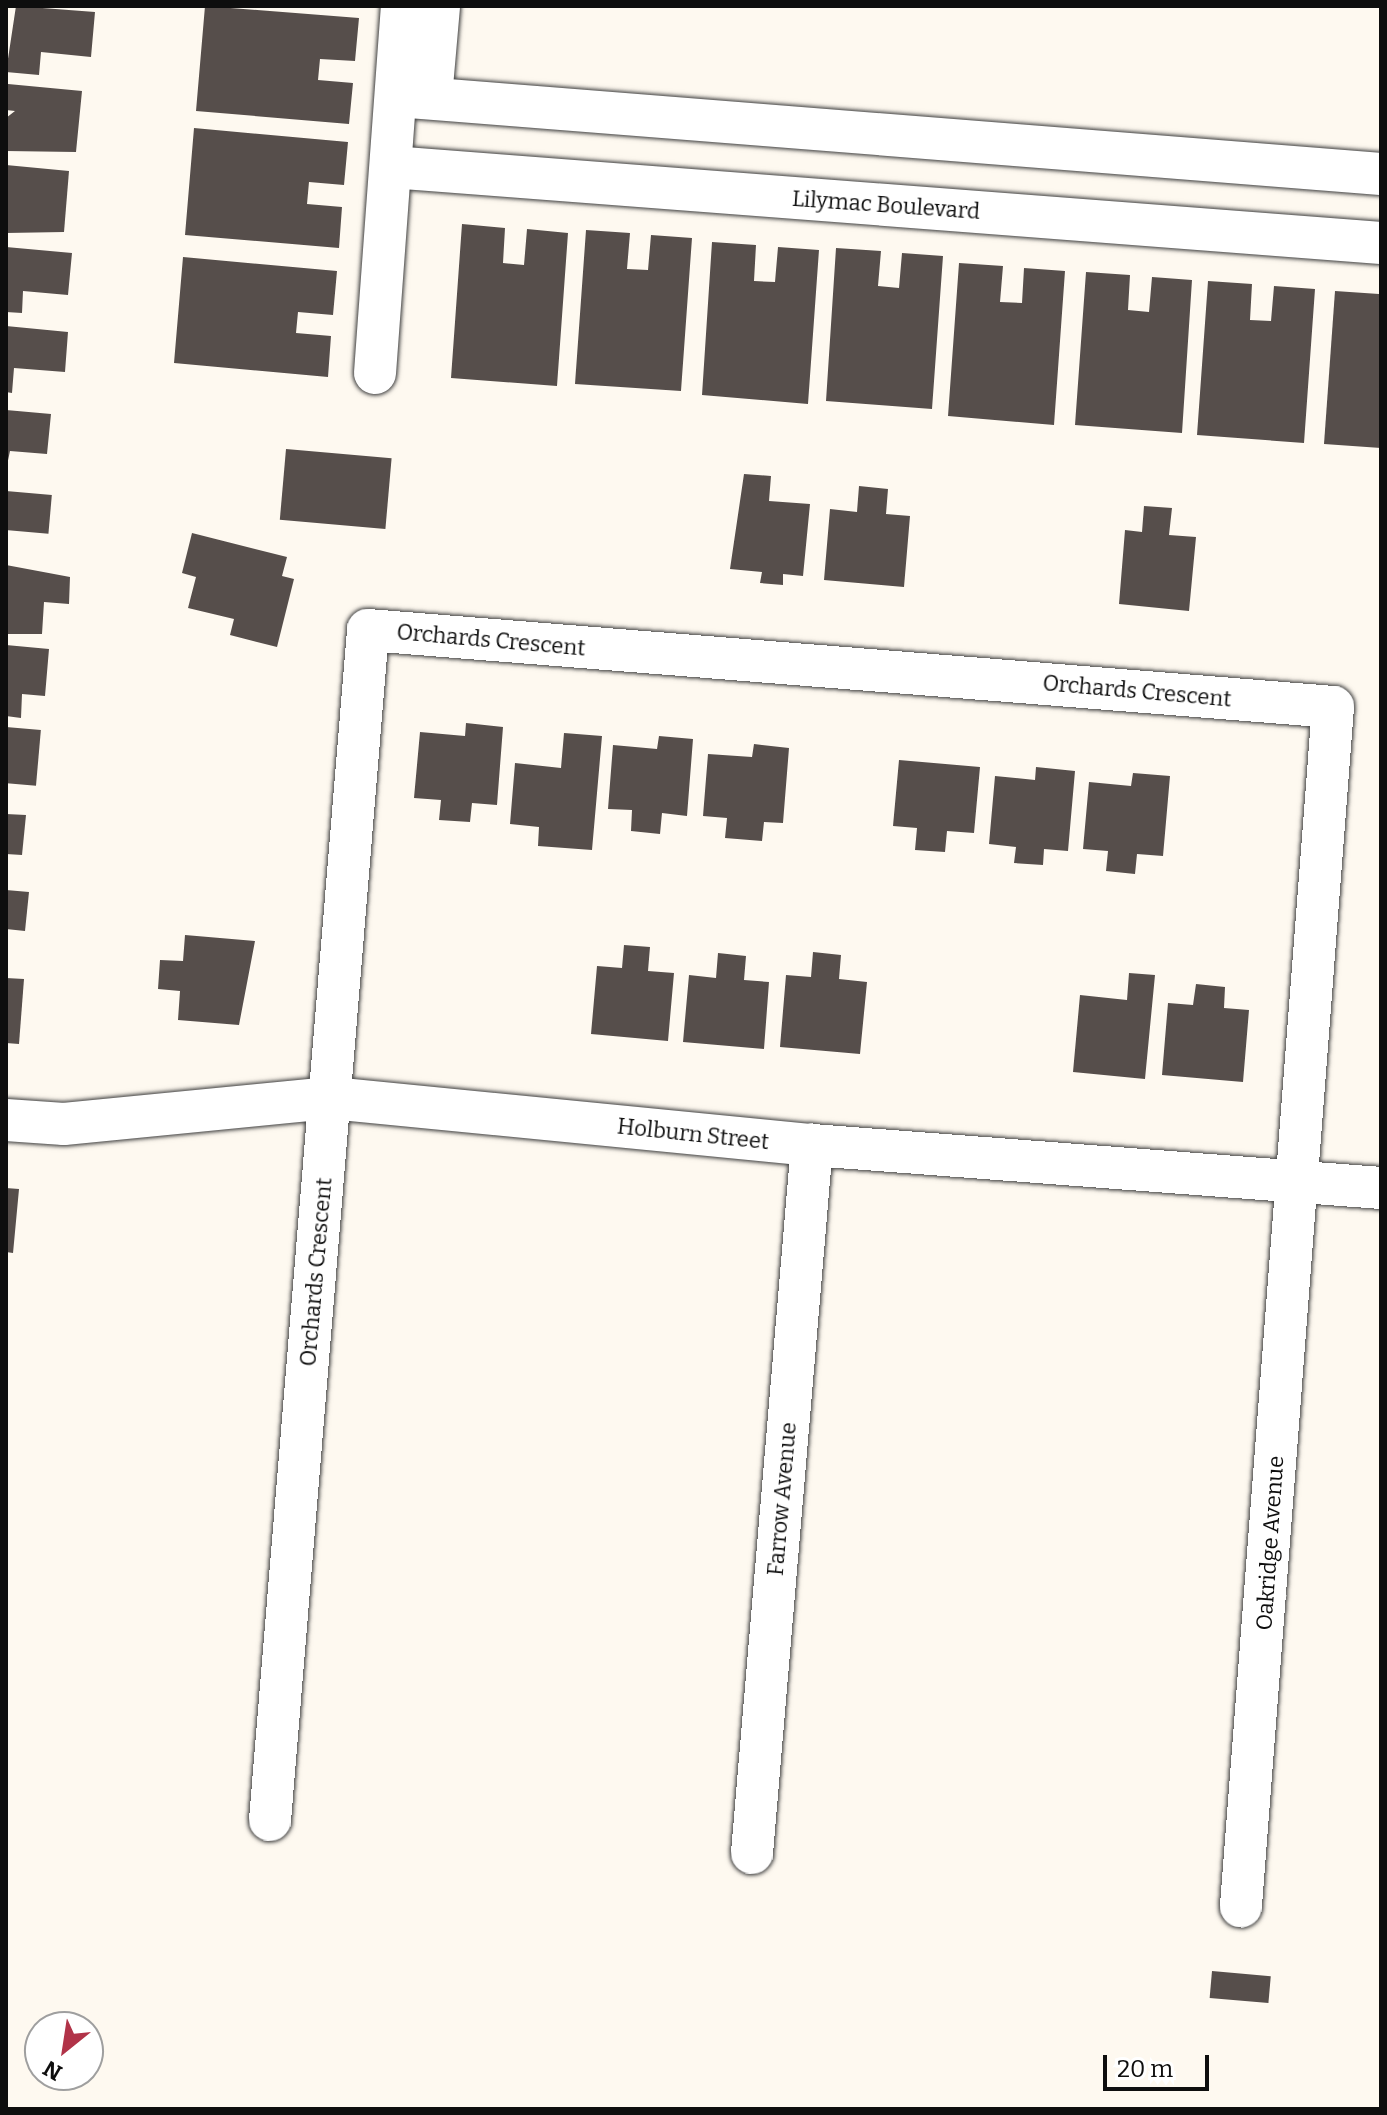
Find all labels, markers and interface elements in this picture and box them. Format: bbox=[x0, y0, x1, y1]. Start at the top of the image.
street label: Lilymac Boulevard bbox=[791, 185, 981, 225]
street label: Orchards Crescent bbox=[396, 619, 586, 661]
street label: Orchards Crescent bbox=[1042, 670, 1232, 712]
street label: Holburn Street bbox=[616, 1113, 770, 1155]
street label: Orchards Crescent bbox=[295, 1177, 337, 1367]
street label: Farrow Avenue bbox=[762, 1421, 802, 1577]
street label: Oakridge Avenue bbox=[1251, 1455, 1289, 1631]
north arrow bbox=[24, 2011, 104, 2091]
scale bar bbox=[1107, 2039, 1213, 2089]
text: N bbox=[39, 2055, 67, 2086]
text: 20 m bbox=[1117, 2055, 1173, 2083]

